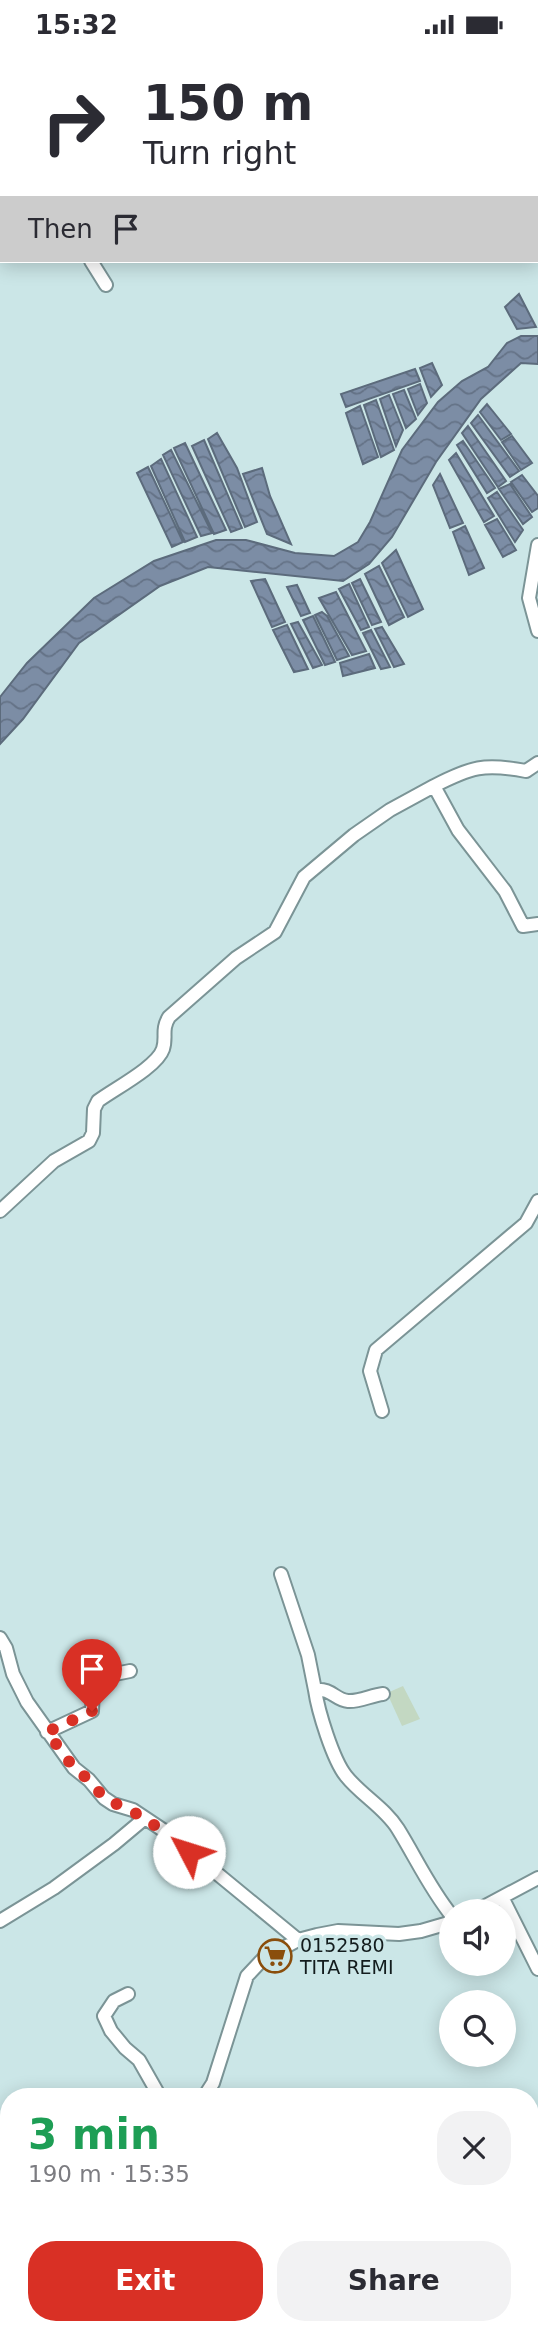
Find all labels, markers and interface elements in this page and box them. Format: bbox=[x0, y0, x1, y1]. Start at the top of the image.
text: 15:32 bbox=[35, 10, 118, 40]
text: 150 m bbox=[143, 75, 313, 132]
icon: right bbox=[28, 77, 119, 168]
text: Turn right bbox=[143, 134, 296, 172]
icon: arrive bbox=[107, 210, 145, 248]
text: Then bbox=[28, 214, 93, 244]
pin bbox=[62, 1639, 122, 1711]
icon: arrive bbox=[73, 1650, 111, 1688]
position arrow bbox=[152, 1815, 226, 1889]
map controls bbox=[439, 1899, 516, 2067]
button: sound bbox=[439, 1899, 516, 1976]
place label: 0152580 TITA REMI bbox=[299, 1934, 394, 1978]
supermarket icon: 0152580 TITA REMI bbox=[256, 1937, 294, 1975]
button: search bbox=[439, 1990, 516, 2067]
text: 3 min bbox=[28, 2110, 160, 2159]
button: close bbox=[437, 2111, 511, 2185]
text: 190 m · 15:35 bbox=[28, 2161, 190, 2187]
button: Exit bbox=[28, 2241, 263, 2321]
button: Share bbox=[277, 2241, 511, 2321]

